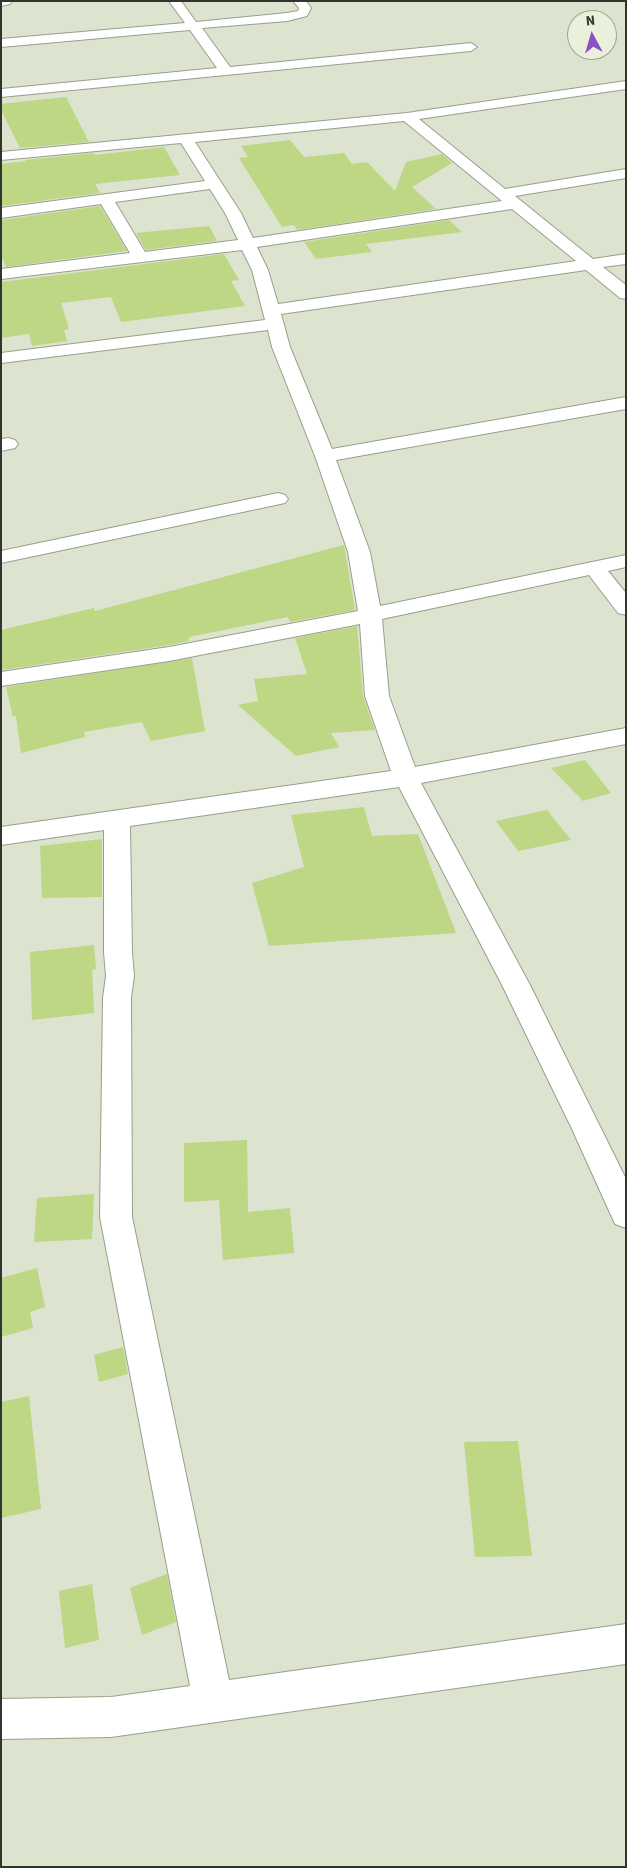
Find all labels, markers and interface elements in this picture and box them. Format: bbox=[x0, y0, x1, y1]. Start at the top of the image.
north arrow bbox=[567, 10, 617, 60]
text: N bbox=[585, 11, 596, 32]

